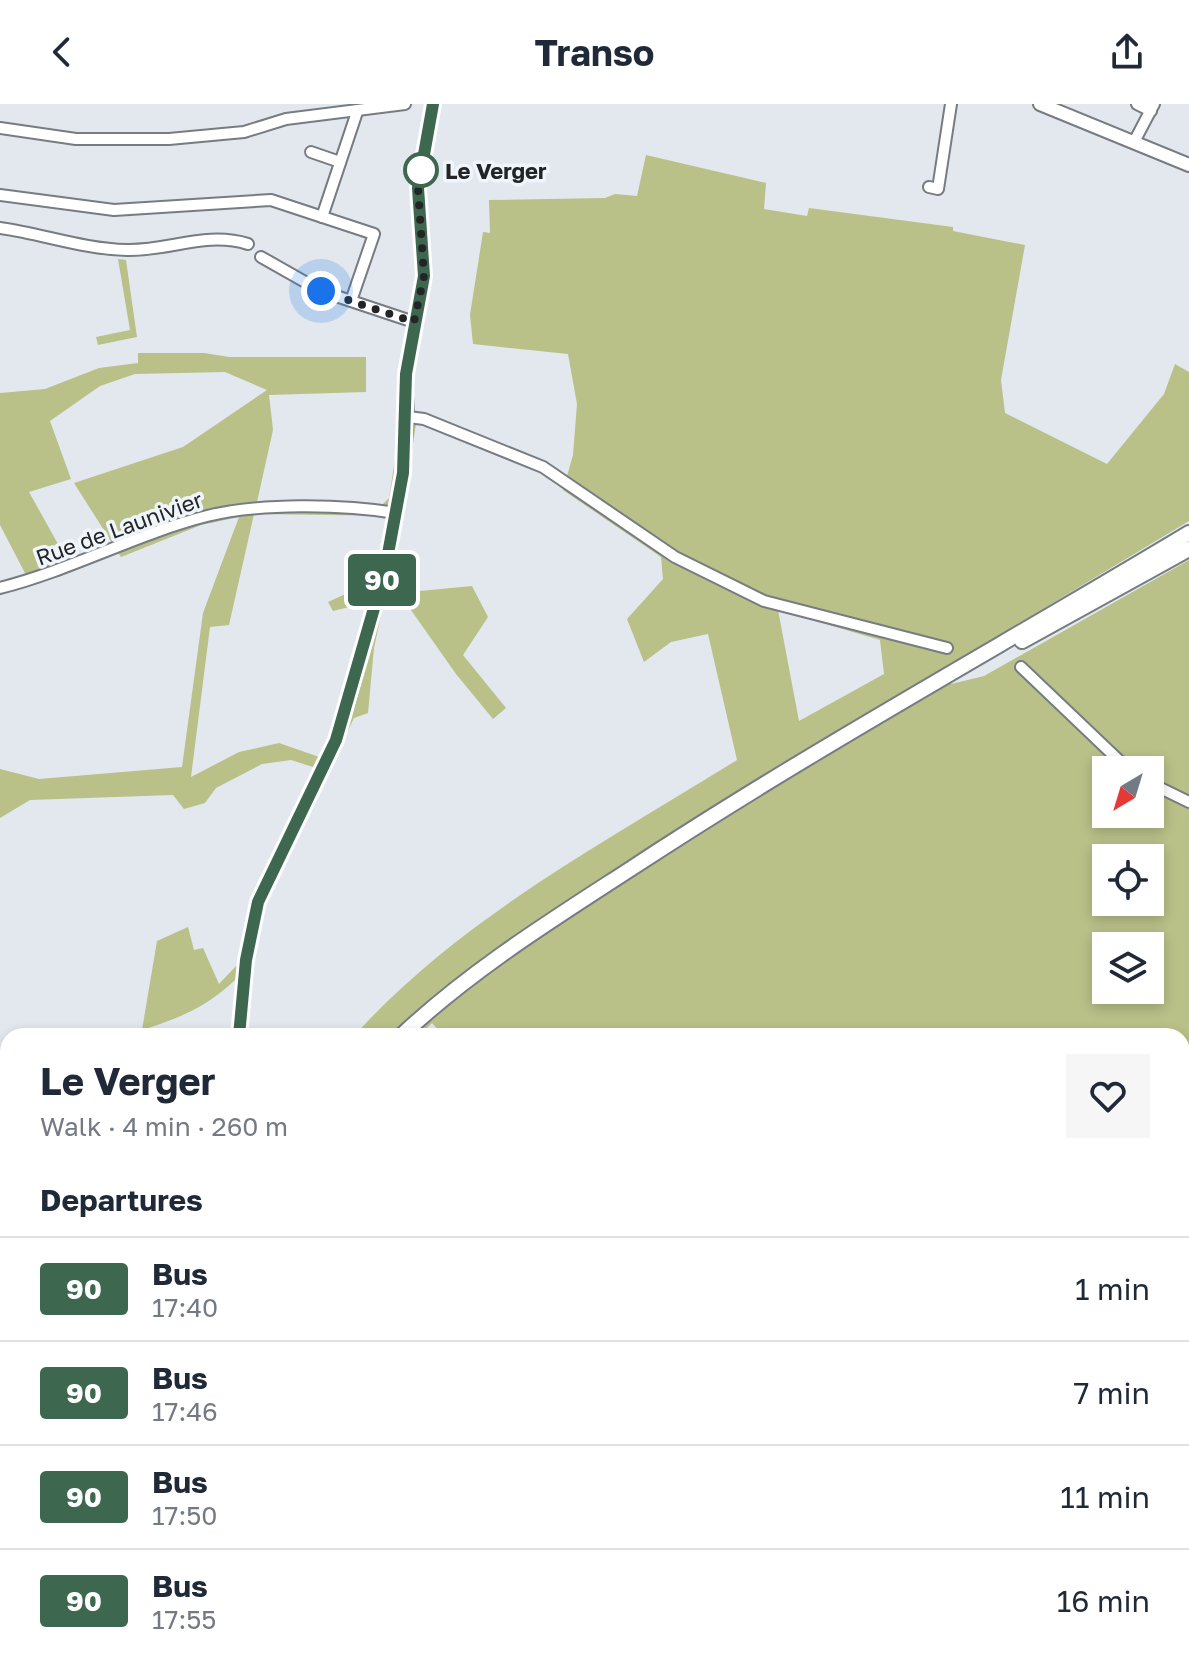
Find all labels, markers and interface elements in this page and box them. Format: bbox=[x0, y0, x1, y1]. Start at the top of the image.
icon: back bbox=[40, 30, 84, 74]
icon: share bbox=[1105, 30, 1149, 74]
text: Transo bbox=[535, 31, 654, 74]
marker: Le Verger bbox=[404, 153, 438, 187]
place label: Le Verger bbox=[445, 157, 547, 184]
your location bbox=[301, 271, 341, 311]
street label: Rue de Launivier bbox=[32, 485, 206, 571]
line badge: 90 bbox=[346, 554, 418, 606]
text: 90 bbox=[364, 563, 400, 596]
north arrow bbox=[1092, 756, 1164, 828]
map controls bbox=[1092, 756, 1164, 1004]
button: locate bbox=[1092, 844, 1164, 916]
button: layers bbox=[1092, 932, 1164, 1004]
button: heart bbox=[1066, 1054, 1150, 1138]
text: Le Verger bbox=[40, 1058, 216, 1103]
text: Walk · 4 min · 260 m bbox=[40, 1111, 288, 1142]
text: Departures bbox=[40, 1182, 203, 1218]
text: Bus bbox=[152, 1256, 208, 1292]
text: 1 min bbox=[1075, 1271, 1150, 1307]
text: 90 bbox=[66, 1272, 102, 1305]
text: 17:40 bbox=[152, 1292, 218, 1323]
text: Bus bbox=[152, 1360, 208, 1396]
text: 7 min bbox=[1074, 1375, 1150, 1411]
text: 90 bbox=[66, 1376, 102, 1409]
text: 17:46 bbox=[152, 1396, 218, 1427]
text: Bus bbox=[152, 1464, 208, 1500]
text: 11 min bbox=[1060, 1479, 1150, 1515]
text: 90 bbox=[66, 1480, 102, 1513]
text: 17:50 bbox=[152, 1500, 217, 1531]
text: Bus bbox=[152, 1568, 208, 1604]
text: 16 min bbox=[1057, 1583, 1150, 1619]
text: 90 bbox=[66, 1584, 102, 1617]
text: 17:55 bbox=[152, 1604, 216, 1635]

